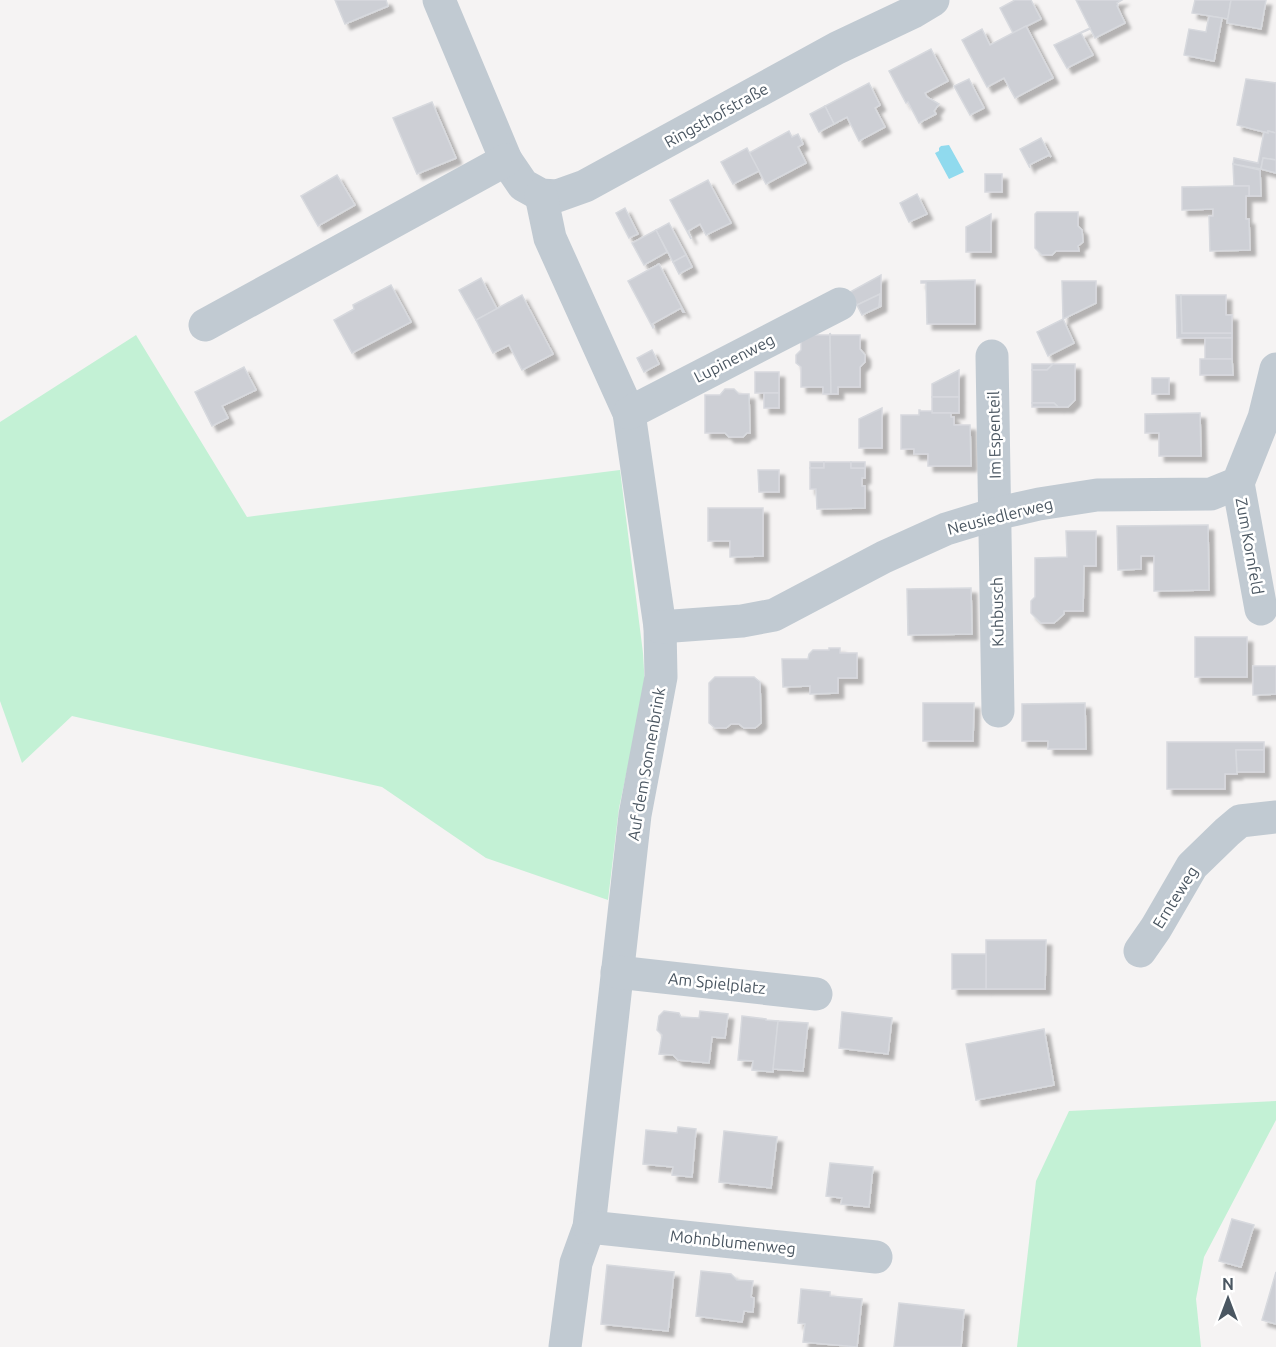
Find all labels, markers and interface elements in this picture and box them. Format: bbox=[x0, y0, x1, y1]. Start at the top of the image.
street label: Ringsthofstraße bbox=[661, 79, 771, 151]
street label: Lupinenweg bbox=[691, 330, 777, 386]
street label: Im Espenteil bbox=[984, 391, 1004, 479]
street label: Neusiedlerweg bbox=[945, 494, 1055, 538]
street label: Zum Kornfeld bbox=[1233, 496, 1267, 596]
street label: Kuhbusch bbox=[987, 577, 1007, 647]
street label: Auf dem Sonnenbrink bbox=[624, 686, 668, 842]
street label: Ernteweg bbox=[1149, 863, 1201, 931]
street label: Am Spielplatz bbox=[667, 969, 767, 997]
street label: Mohnblumenweg bbox=[669, 1226, 797, 1258]
north arrow bbox=[1198, 1269, 1258, 1329]
text: N bbox=[1222, 1275, 1234, 1293]

